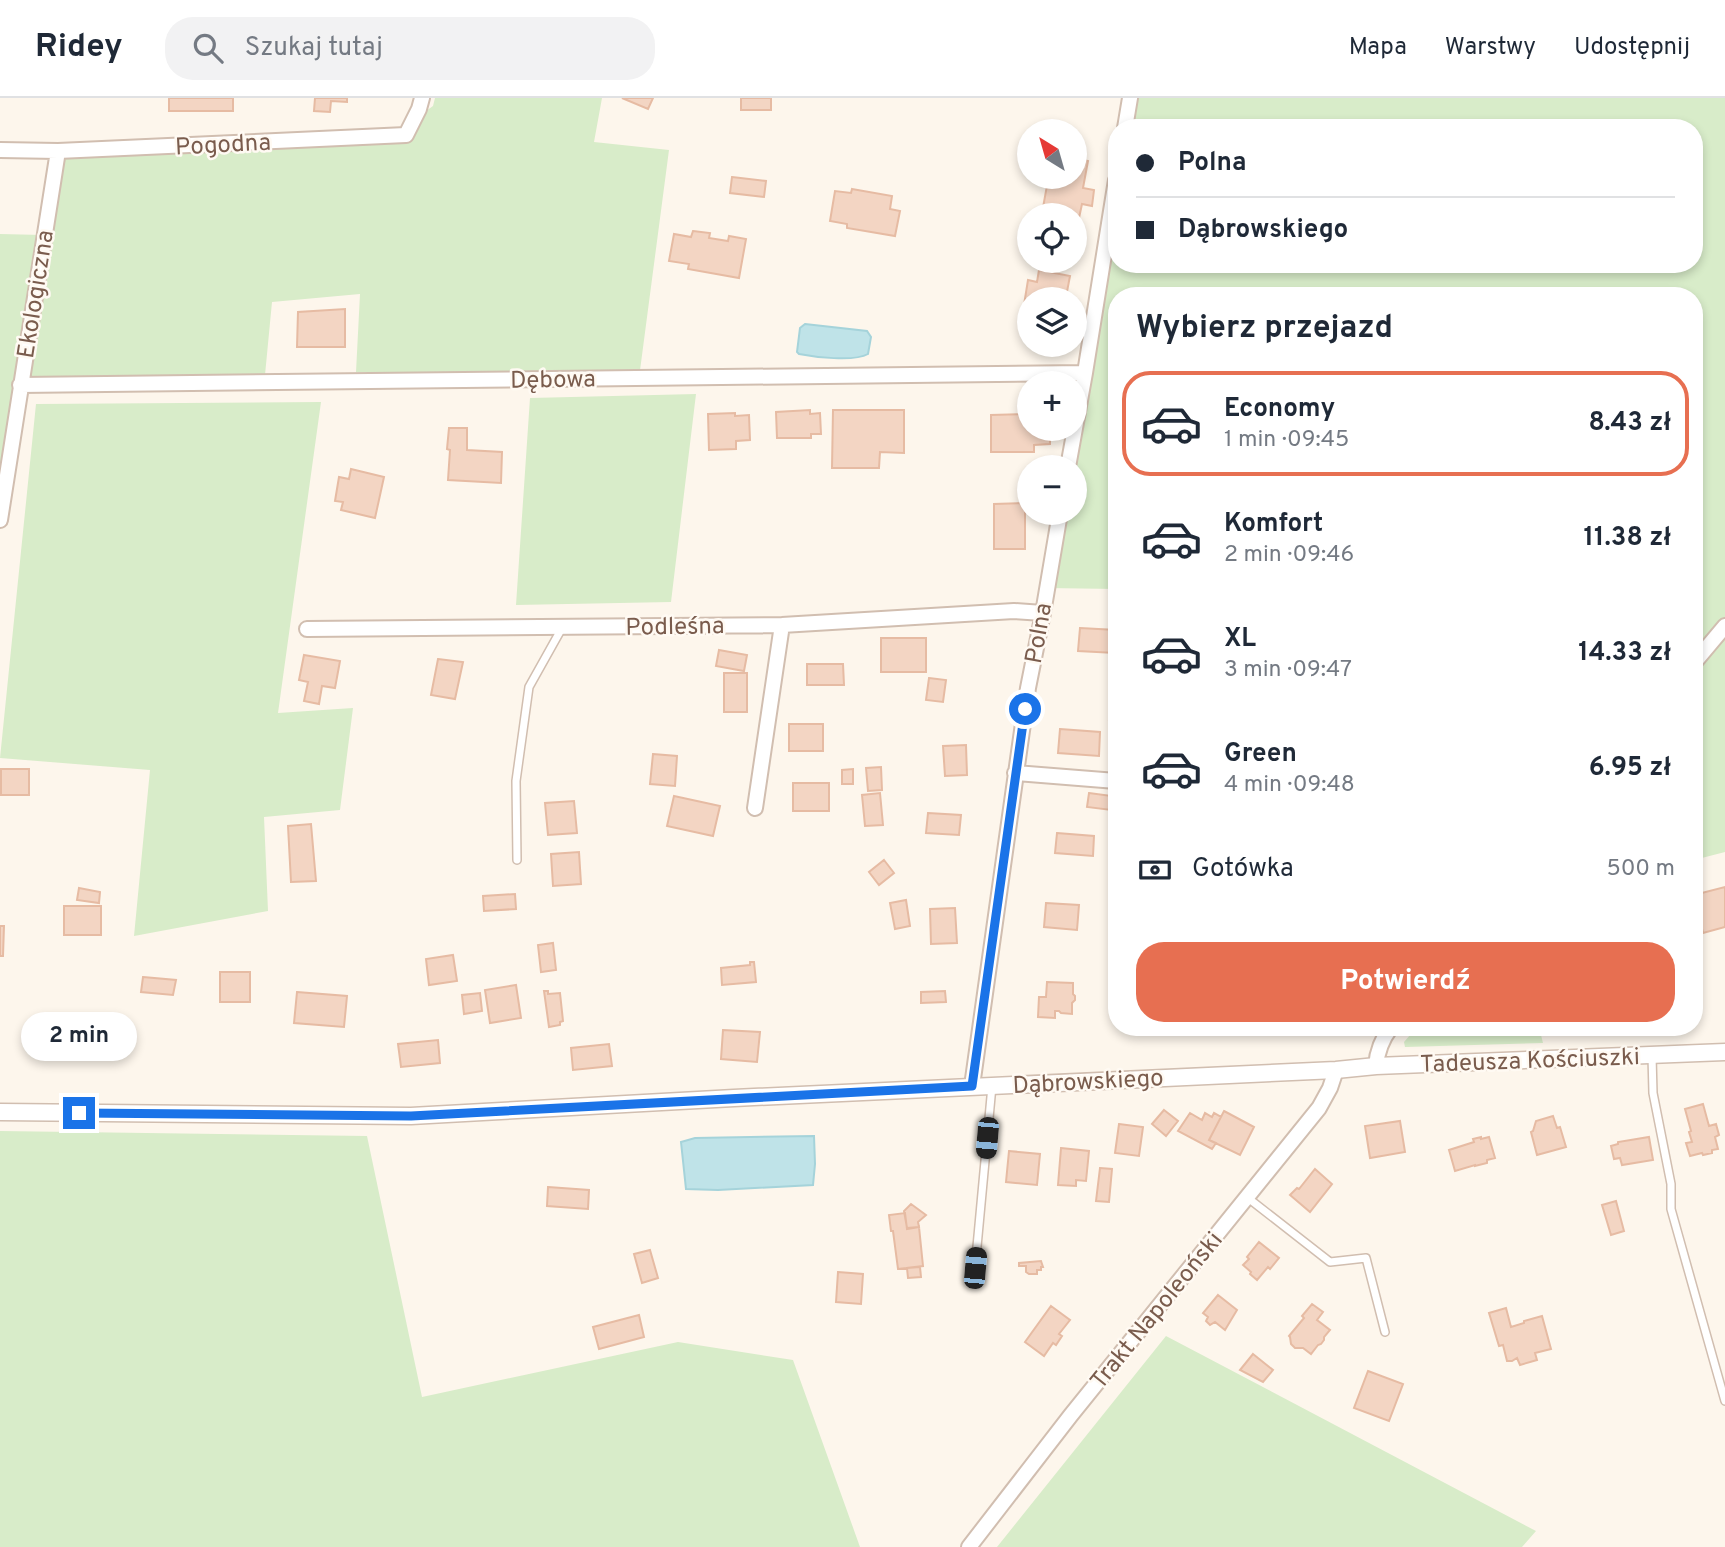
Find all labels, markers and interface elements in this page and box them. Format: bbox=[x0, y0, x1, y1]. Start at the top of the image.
search box bbox=[165, 17, 655, 80]
text: Ridey bbox=[35, 27, 123, 69]
icon: search bbox=[189, 29, 227, 67]
text: Szukaj tutaj bbox=[245, 32, 383, 65]
text: Mapa bbox=[1349, 33, 1407, 63]
text: Warstwy bbox=[1445, 33, 1536, 63]
text: Udostępnij bbox=[1574, 33, 1690, 63]
north arrow bbox=[1017, 119, 1087, 189]
map controls bbox=[1017, 119, 1087, 525]
street label: Pogodna bbox=[174, 129, 272, 163]
text: Polna bbox=[1178, 147, 1247, 180]
button: locate bbox=[1017, 203, 1087, 273]
text: Dąbrowskiego bbox=[1178, 214, 1348, 247]
street label: Ekologiczna bbox=[12, 228, 62, 361]
button: layers bbox=[1017, 287, 1087, 357]
text: Wybierz przejazd bbox=[1136, 309, 1393, 349]
street label: Dębowa bbox=[510, 365, 596, 397]
button: + bbox=[1017, 371, 1087, 441]
icon: car bbox=[1140, 392, 1203, 455]
text: Economy bbox=[1224, 393, 1335, 426]
text: 8.43 zł bbox=[1588, 407, 1671, 440]
text: 1 min · 09:45 bbox=[1224, 426, 1349, 455]
button: − bbox=[1017, 455, 1087, 525]
icon: car bbox=[1140, 507, 1203, 570]
text: Komfort bbox=[1224, 508, 1323, 541]
text: 11.38 zł bbox=[1584, 522, 1671, 555]
text: 2 min · 09:46 bbox=[1224, 541, 1354, 570]
street label: Polna bbox=[1020, 601, 1060, 666]
street label: Podleśna bbox=[625, 612, 725, 644]
icon: car bbox=[1140, 622, 1203, 685]
text: XL bbox=[1224, 623, 1256, 656]
text: 14.33 zł bbox=[1578, 637, 1671, 670]
text: 3 min · 09:47 bbox=[1224, 656, 1352, 685]
route start bbox=[1009, 693, 1041, 725]
icon: car bbox=[1140, 737, 1203, 800]
text: Green bbox=[1224, 738, 1297, 771]
text: 6.95 zł bbox=[1589, 752, 1671, 785]
text: 4 min · 09:48 bbox=[1224, 771, 1355, 800]
icon: cash bbox=[1136, 851, 1174, 889]
text: Gotówka bbox=[1192, 853, 1294, 886]
text: 500 m bbox=[1607, 855, 1675, 884]
button: Potwierdź bbox=[1136, 942, 1675, 1022]
callout: 2 min bbox=[21, 1012, 137, 1060]
text: 2 min bbox=[49, 1022, 109, 1051]
street label: Tadeusza Kościuszki bbox=[1420, 1043, 1641, 1081]
street label: Dąbrowskiego bbox=[1012, 1064, 1164, 1102]
route end bbox=[63, 1097, 95, 1129]
car bbox=[975, 1116, 1000, 1160]
street label: Trakt Napoleoński bbox=[1085, 1226, 1230, 1396]
car bbox=[963, 1246, 988, 1290]

